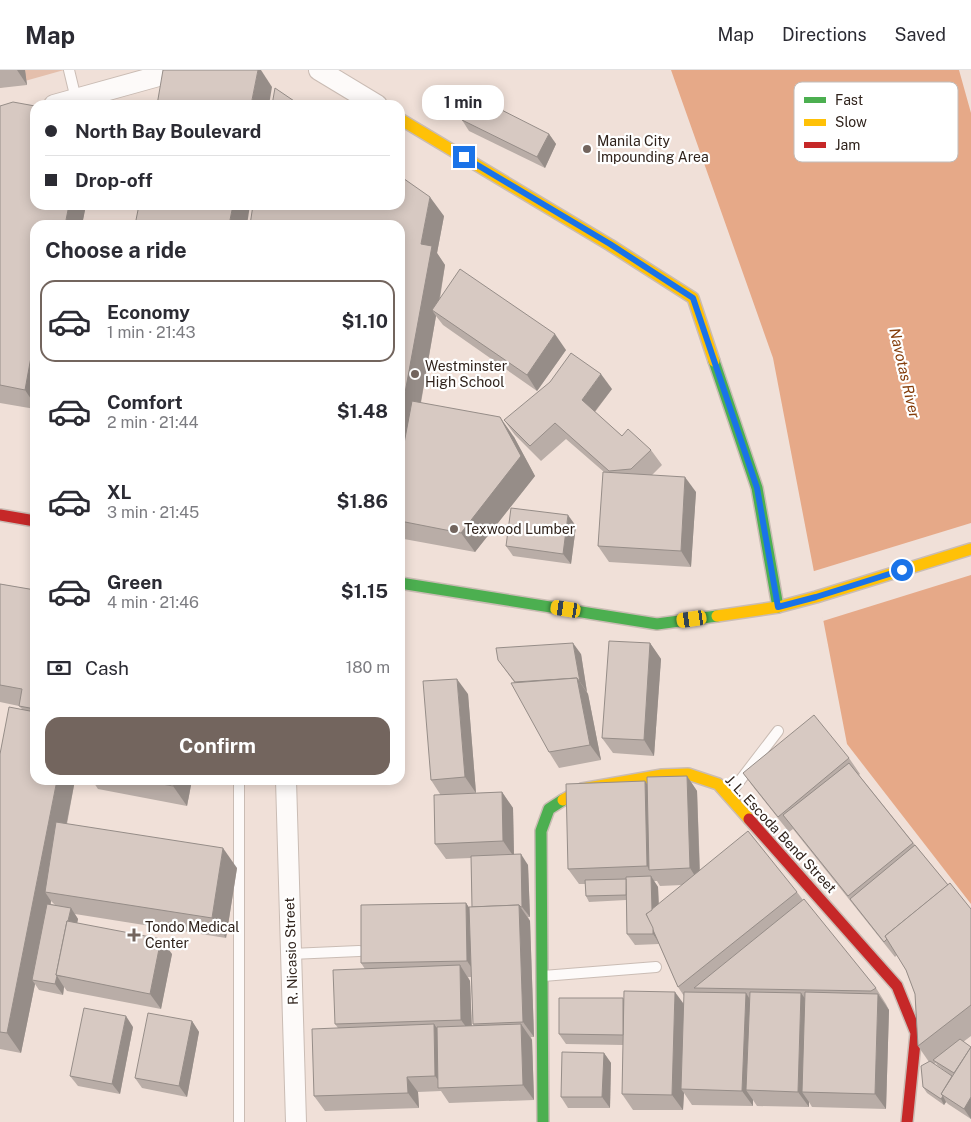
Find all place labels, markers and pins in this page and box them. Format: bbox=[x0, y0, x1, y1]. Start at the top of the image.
place label: Manila City Impounding Area bbox=[597, 133, 709, 165]
marker: Manila City Impounding Area bbox=[581, 143, 593, 155]
place label: Westminster High School bbox=[425, 358, 507, 390]
marker: Westminster High School bbox=[409, 368, 421, 380]
place label: Texwood Lumber bbox=[464, 521, 575, 537]
marker: Texwood Lumber bbox=[448, 523, 460, 535]
place label: Tondo Medical Center bbox=[145, 919, 240, 951]
marker: Tondo Medical Center bbox=[127, 928, 141, 942]

